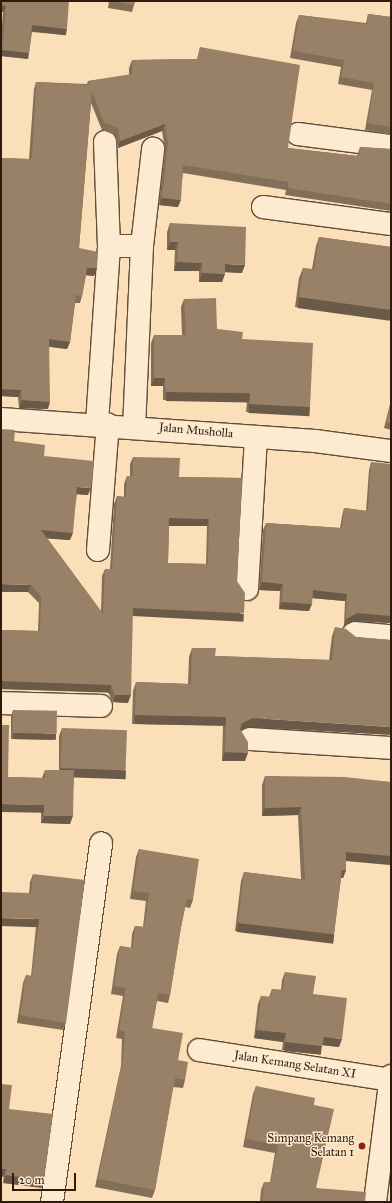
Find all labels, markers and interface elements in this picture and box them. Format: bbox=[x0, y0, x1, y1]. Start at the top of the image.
street label: Jalan Musholla bbox=[158, 421, 234, 441]
street label: Jalan Kemang Selatan XI bbox=[233, 1048, 357, 1082]
place label: Simpang Kemang Selatan 1 bbox=[267, 1132, 354, 1160]
marker: Simpang Kemang Selatan 1 bbox=[357, 1141, 367, 1151]
scale bar bbox=[14, 1165, 78, 1191]
text: 20 m bbox=[19, 1173, 45, 1187]

